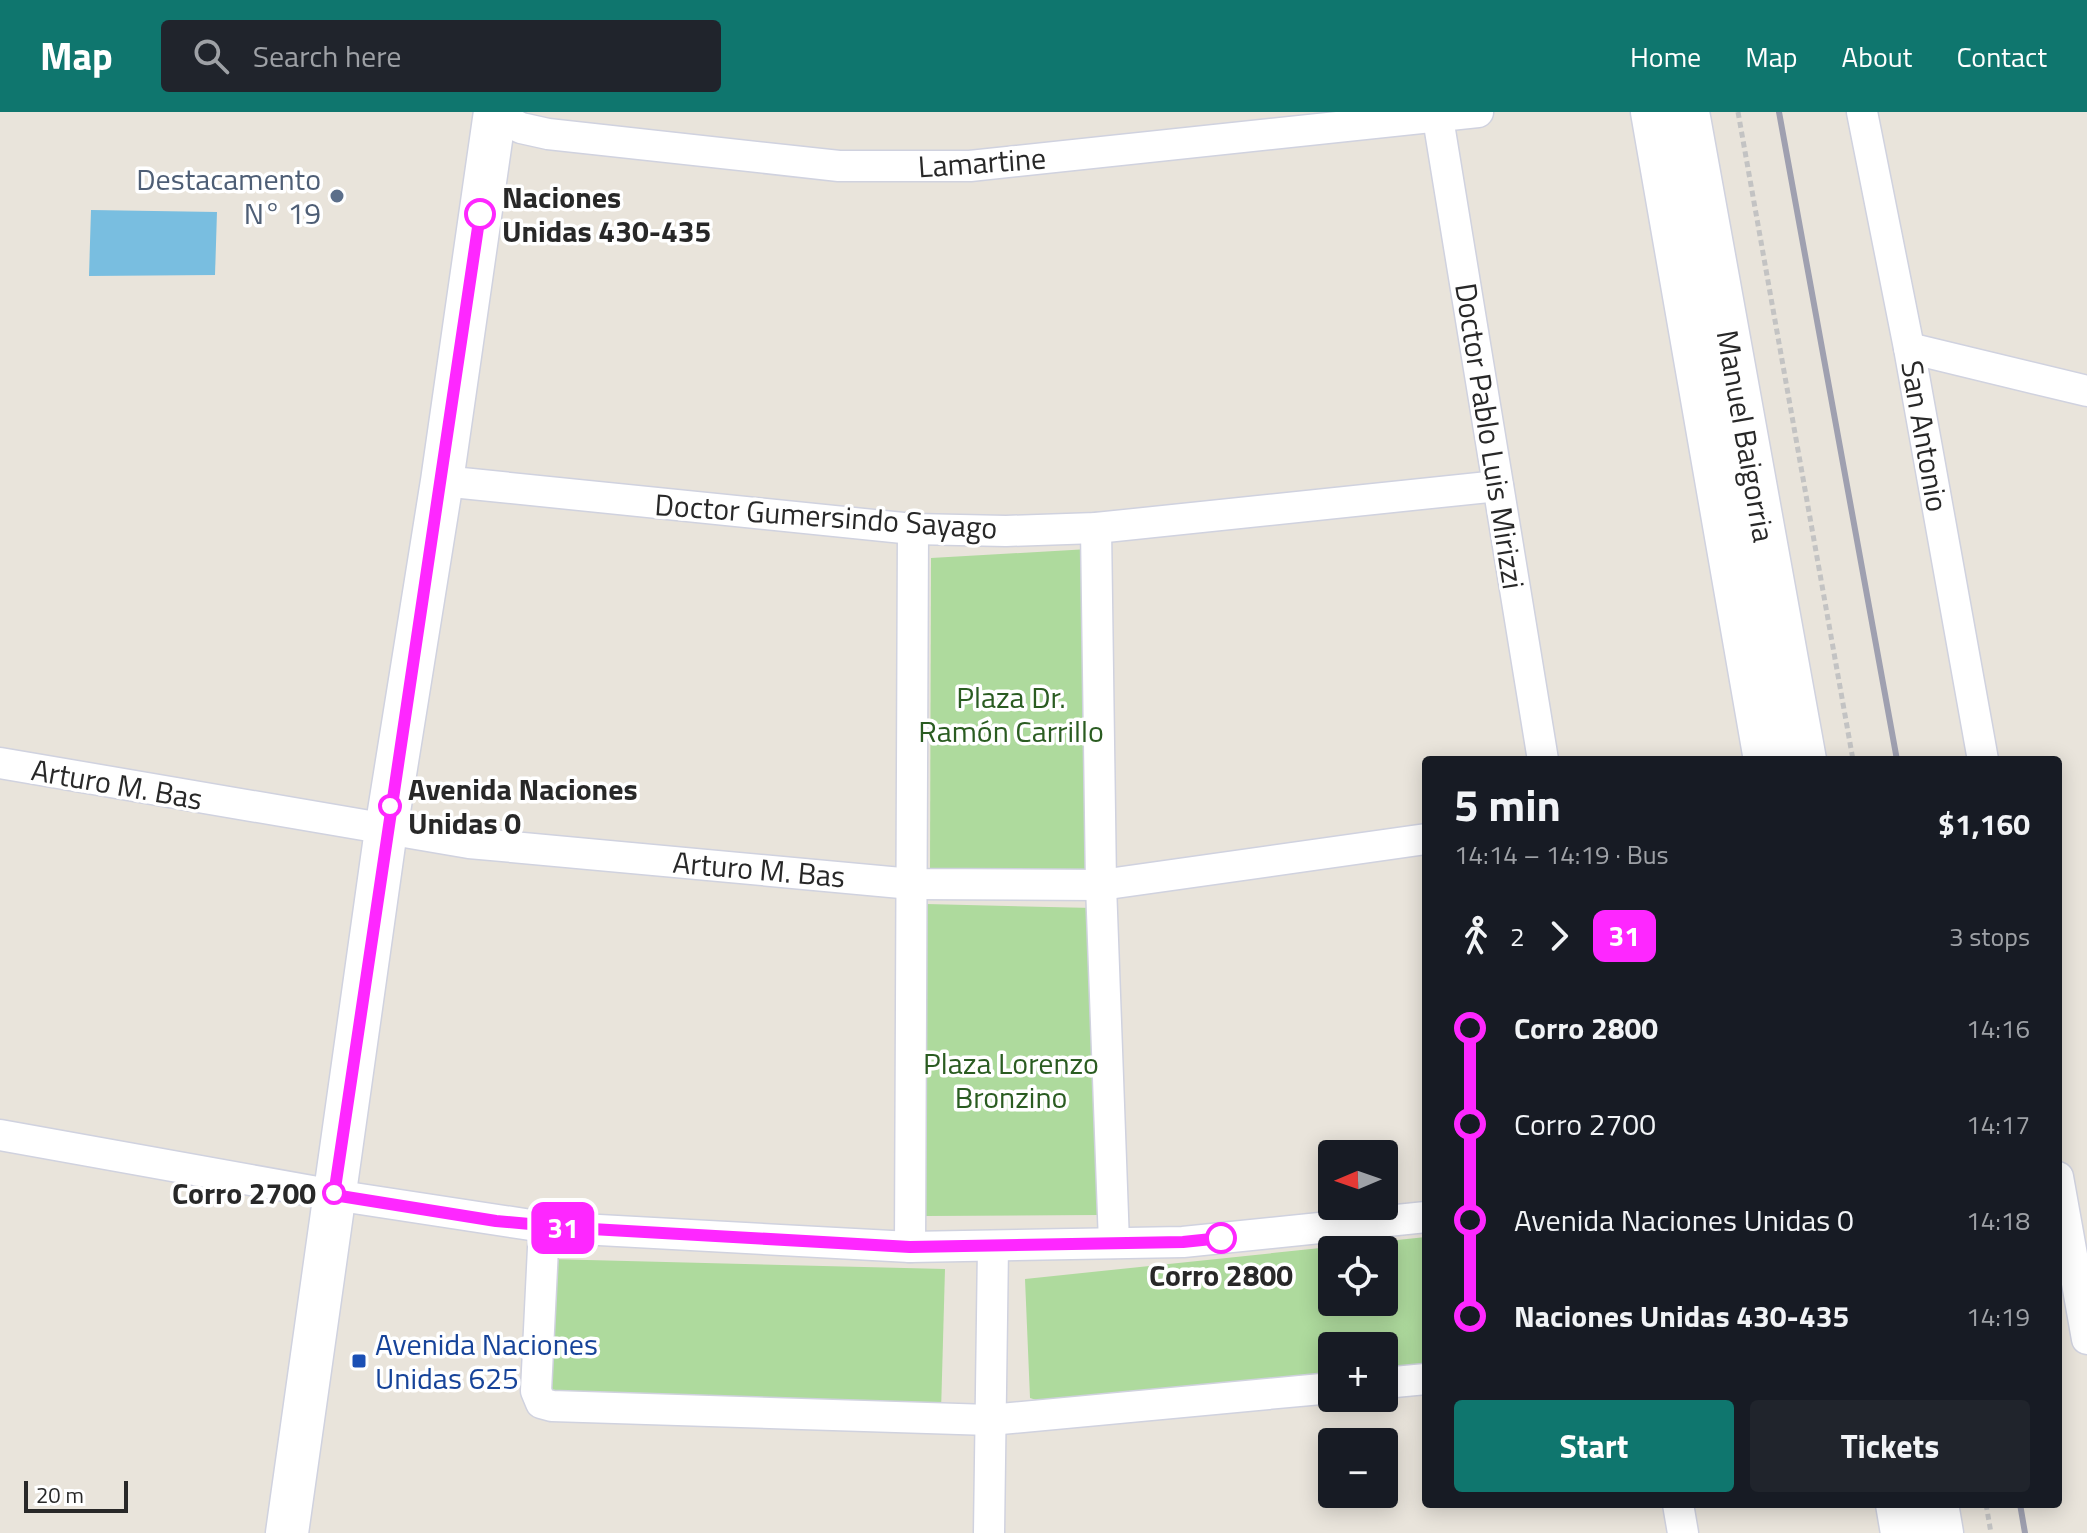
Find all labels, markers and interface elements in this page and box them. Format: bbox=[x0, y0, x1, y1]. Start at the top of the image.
search box bbox=[161, 20, 721, 92]
text: Map bbox=[40, 27, 113, 85]
text: Search here bbox=[253, 33, 402, 79]
icon: search bbox=[189, 34, 233, 78]
text: Home bbox=[1630, 35, 1701, 78]
text: Map bbox=[1745, 35, 1798, 78]
text: About bbox=[1842, 35, 1912, 78]
text: Contact bbox=[1956, 35, 2047, 78]
street label: Lamartine bbox=[916, 135, 1048, 189]
place label: Destacamento N° 19 bbox=[136, 156, 321, 236]
place label: Naciones Unidas 430-435 bbox=[502, 174, 711, 254]
marker: Destacamento N° 19 bbox=[328, 187, 346, 205]
marker: Naciones Unidas 430-435 bbox=[465, 199, 495, 229]
street label: Doctor Pablo Luis Mirizzi bbox=[1443, 280, 1537, 592]
street label: Manuel Baigorria bbox=[1705, 326, 1787, 546]
street label: San Antonio bbox=[1889, 357, 1961, 515]
street label: Doctor Gumersindo Sayago bbox=[653, 481, 999, 551]
park label: Plaza Dr. Ramón Carrillo bbox=[918, 674, 1104, 754]
street label: Arturo M. Bas bbox=[28, 746, 206, 822]
place label: Avenida Naciones Unidas 0 bbox=[408, 766, 638, 846]
text: 5 min bbox=[1454, 771, 1561, 838]
marker: Avenida Naciones Unidas 0 bbox=[379, 795, 401, 817]
text: $1,160 bbox=[1938, 801, 2030, 847]
text: 14:14 – 14:19 · Bus bbox=[1454, 835, 1669, 874]
street label: Arturo M. Bas bbox=[671, 839, 847, 899]
icon: walk bbox=[1454, 914, 1498, 958]
icon: forward bbox=[1537, 914, 1581, 958]
text: 31 bbox=[1609, 914, 1640, 957]
text: 2 bbox=[1510, 917, 1525, 956]
text: 3 stops bbox=[1949, 917, 2030, 956]
text: Corro 2800 bbox=[1514, 1005, 1658, 1051]
text: 14:16 bbox=[1966, 1009, 2030, 1048]
park label: Plaza Lorenzo Bronzino bbox=[923, 1040, 1099, 1120]
text: Corro 2700 bbox=[1514, 1101, 1656, 1147]
text: 14:17 bbox=[1966, 1105, 2030, 1144]
north arrow bbox=[1318, 1140, 1398, 1220]
map controls bbox=[1318, 1140, 1398, 1508]
place label: Corro 2700 bbox=[172, 1170, 316, 1216]
marker: Corro 2700 bbox=[323, 1182, 345, 1204]
text: Avenida Naciones Unidas 0 bbox=[1514, 1197, 1854, 1243]
text: 14:18 bbox=[1966, 1201, 2030, 1240]
line badge: 31 bbox=[527, 1202, 599, 1254]
text: 31 bbox=[547, 1206, 579, 1249]
marker: Corro 2800 bbox=[1206, 1223, 1236, 1253]
button: locate bbox=[1318, 1236, 1398, 1316]
place label: Corro 2800 bbox=[1149, 1252, 1293, 1298]
text: Naciones Unidas 430-435 bbox=[1514, 1293, 1849, 1339]
text: 14:19 bbox=[1966, 1297, 2030, 1336]
place label: Avenida Naciones Unidas 625 bbox=[375, 1321, 598, 1401]
button: + bbox=[1318, 1332, 1398, 1412]
marker: Avenida Naciones Unidas 625 bbox=[350, 1352, 368, 1370]
button: Start bbox=[1454, 1400, 1734, 1492]
button: Tickets bbox=[1750, 1400, 2030, 1492]
button: − bbox=[1318, 1428, 1398, 1508]
scale bar bbox=[24, 1477, 128, 1513]
text: 20 m bbox=[36, 1478, 84, 1512]

